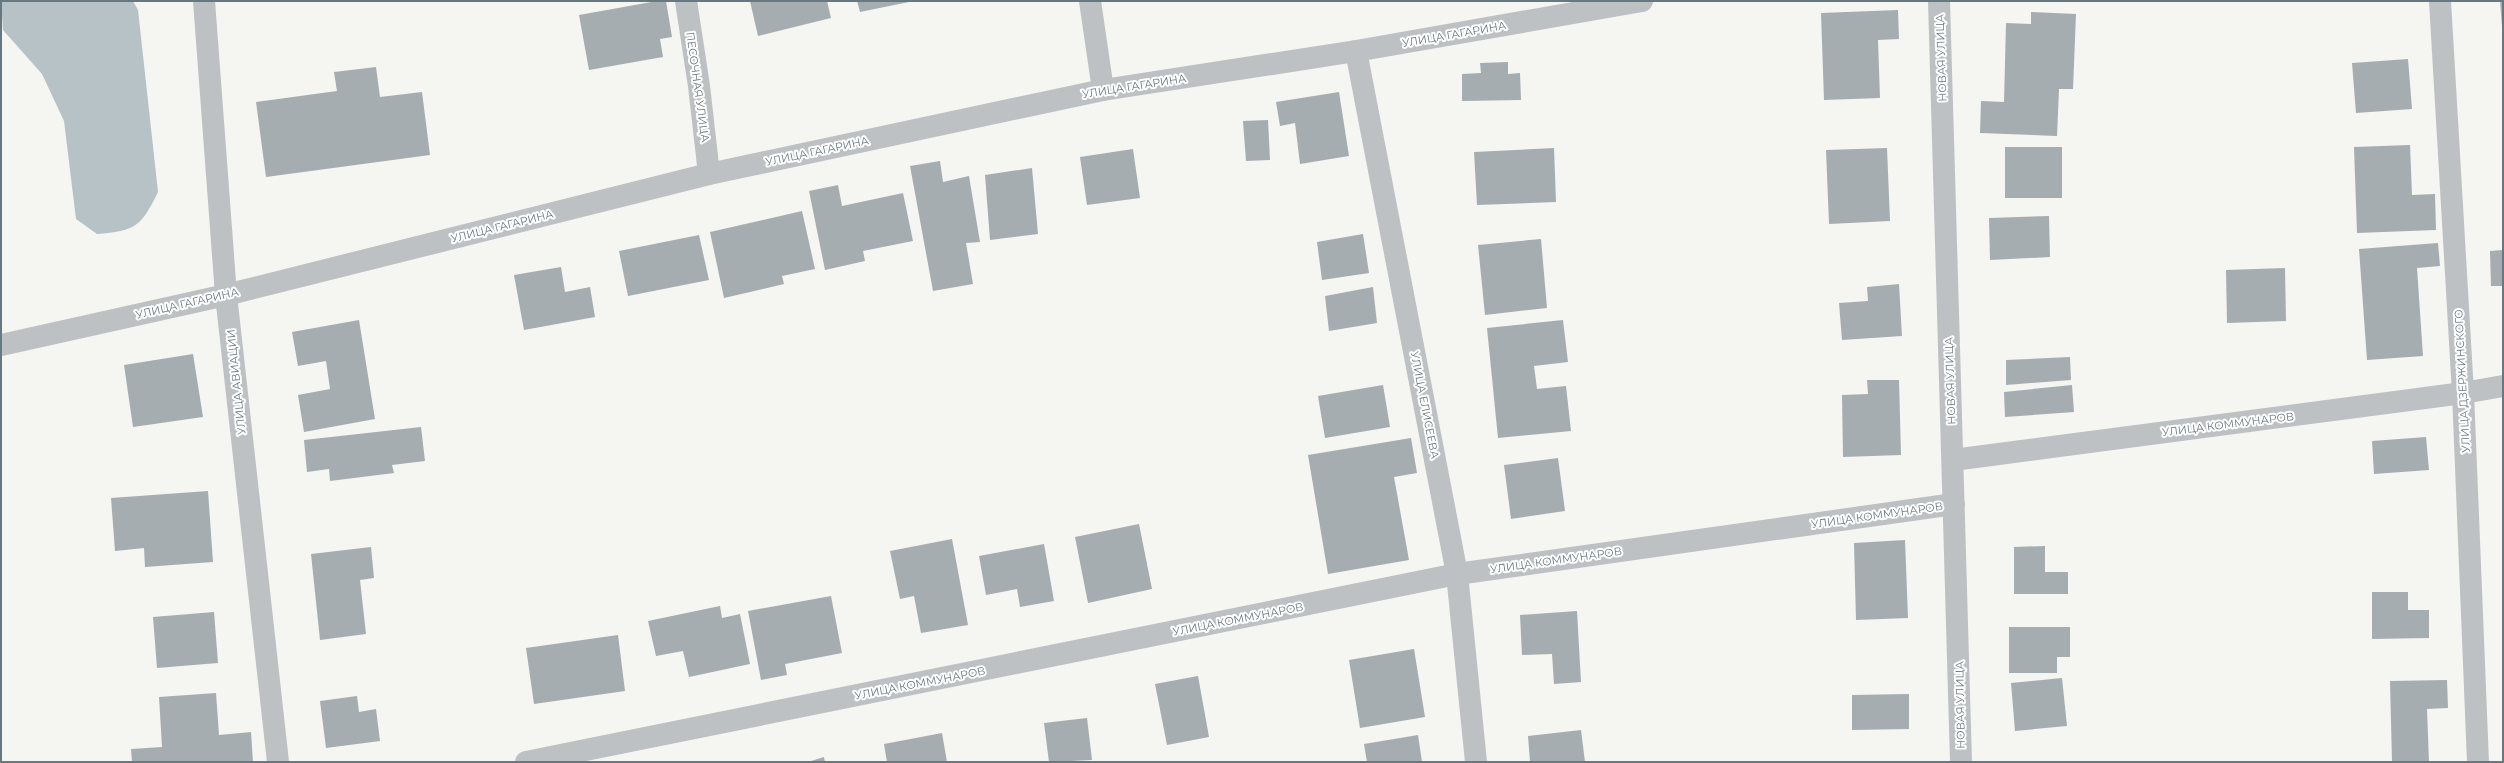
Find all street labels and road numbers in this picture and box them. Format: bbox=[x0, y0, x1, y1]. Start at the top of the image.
street label: НОВАЯ УЛИЦА bbox=[1932, 13, 1950, 102]
street label: УЛИЦА ГАГАРИНА bbox=[1401, 18, 1508, 50]
street label: ПЕСОЧНАЯ УЛИЦА bbox=[683, 31, 713, 144]
street label: УЛИЦА ГАГАРИНА bbox=[1081, 71, 1188, 101]
street label: УЛИЦА ГАГАРИНА bbox=[764, 133, 871, 169]
street label: УЛИЦА ГАГАРИНА bbox=[449, 206, 555, 246]
street label: УЛИЦА ГАГАРИНА bbox=[134, 284, 241, 322]
street label: УЛИЦА ДЗЕРЖИНСКОГО bbox=[2451, 309, 2473, 453]
street label: УЛИЦА АВИАЦИИ bbox=[223, 329, 249, 435]
street label: НОВАЯ УЛИЦА bbox=[1941, 336, 1959, 425]
street label: УЛИЦА ЕЛИСЕЕВА bbox=[1408, 350, 1442, 461]
street label: УЛИЦА КОММУНАРОВ bbox=[2161, 409, 2295, 439]
street label: УЛИЦА КОММУНАРОВ bbox=[1810, 499, 1944, 531]
street label: УЛИЦА КОММУНАРОВ bbox=[1489, 544, 1623, 576]
street label: УЛИЦА КОММУНАРОВ bbox=[1171, 599, 1305, 639]
street label: НОВАЯ УЛИЦА bbox=[1952, 660, 1968, 749]
street label: УЛИЦА КОММУНАРОВ bbox=[853, 663, 987, 703]

